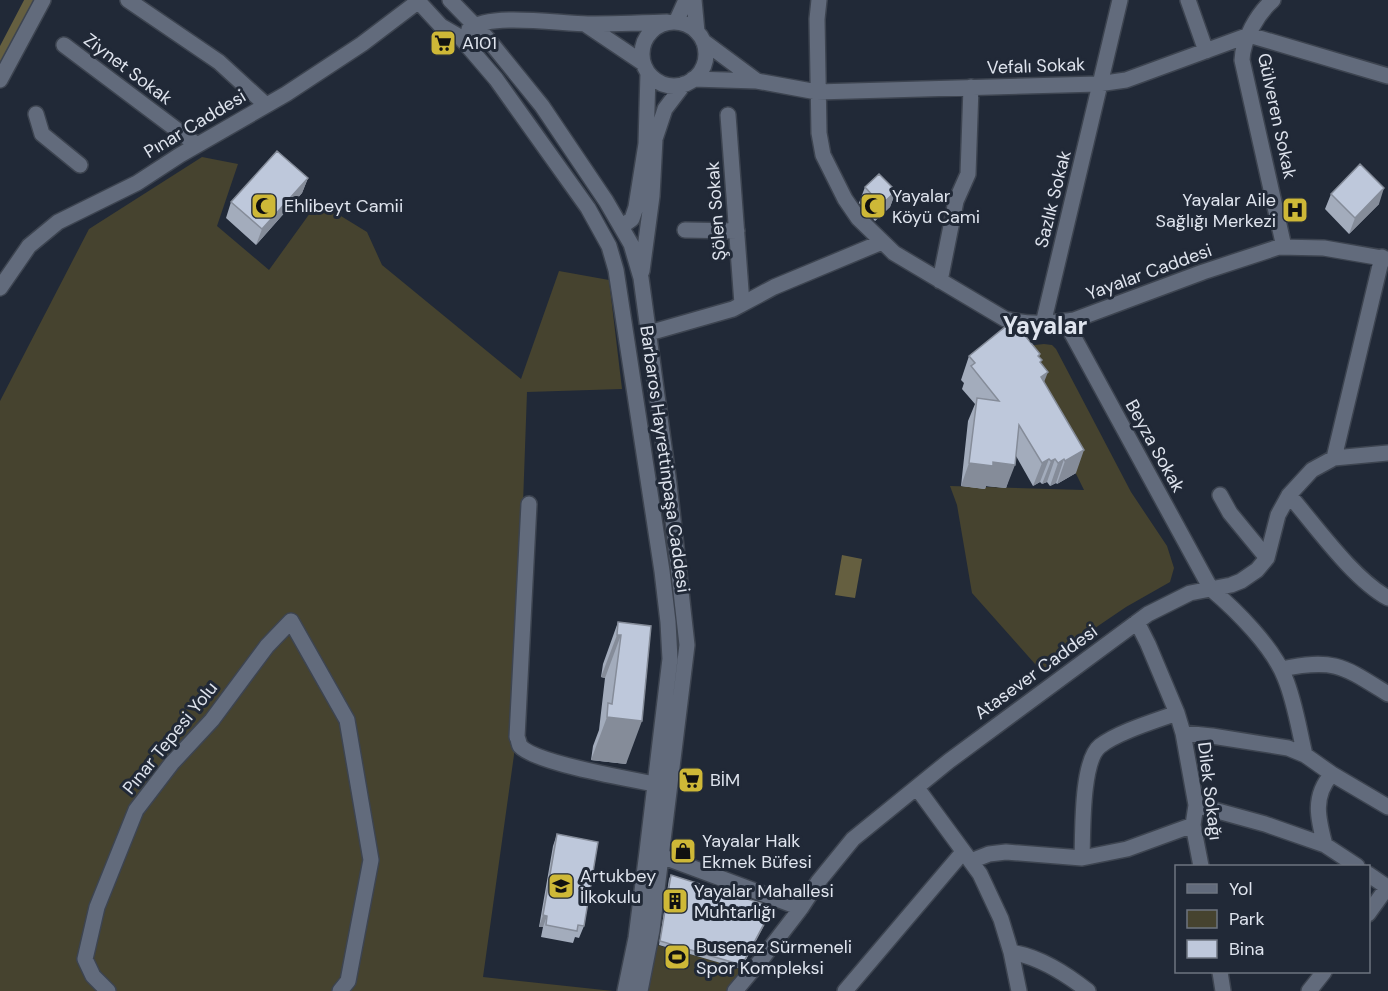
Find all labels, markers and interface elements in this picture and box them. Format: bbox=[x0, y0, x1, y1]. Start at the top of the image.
street label: Ziynet Sokak bbox=[79, 28, 177, 110]
supermarket icon: A101 bbox=[428, 28, 458, 58]
place label: A101 bbox=[462, 31, 497, 55]
street label: Gülveren Sokak bbox=[1252, 51, 1302, 181]
street label: Vefalı Sokak bbox=[986, 52, 1086, 80]
street label: Pınar Caddesi bbox=[140, 84, 250, 164]
street label: Sazlık Sokak bbox=[1029, 148, 1077, 250]
street label: Şölen Sokak bbox=[701, 161, 731, 261]
place label: Yayalar Köyü Cami bbox=[892, 184, 980, 229]
place label: Yayalar Aile Sağlığı Merkezi bbox=[1156, 188, 1276, 233]
mosque icon: Ehlibeyt Camii bbox=[249, 191, 279, 221]
mosque icon: Yayalar Köyü Cami bbox=[858, 191, 888, 221]
place label: Ehlibeyt Camii bbox=[284, 194, 403, 218]
hospital icon: Yayalar Aile Sağlığı Merkezi bbox=[1280, 195, 1310, 225]
street label: Yayalar Caddesi bbox=[1083, 238, 1215, 306]
district label: Yayalar bbox=[1003, 310, 1088, 341]
street label: Barbaros Hayrettinpaşa Caddesi bbox=[634, 324, 696, 594]
street label: Beyza Sokak bbox=[1120, 395, 1190, 497]
street label: Atasever Caddesi bbox=[970, 619, 1102, 725]
street label: Pınar Tepesi Yolu bbox=[117, 677, 223, 799]
street label: Dilek Sokağı bbox=[1192, 741, 1228, 841]
supermarket icon: BİM bbox=[676, 765, 706, 795]
place label: BİM bbox=[710, 768, 740, 792]
place label: Yayalar Halk Ekmek Büfesi bbox=[702, 829, 812, 874]
shop icon: Yayalar Halk Ekmek Büfesi bbox=[668, 836, 698, 866]
place label: Artukbey İlkokulu bbox=[580, 864, 656, 909]
legend bbox=[1175, 865, 1370, 973]
school or university icon: Artukbey İlkokulu bbox=[546, 871, 576, 901]
text: Yol bbox=[1229, 877, 1253, 901]
place label: Yayalar Mahallesi Muhtarlığı bbox=[694, 879, 834, 924]
building icon: Yayalar Mahallesi Muhtarlığı bbox=[660, 886, 690, 916]
text: Park bbox=[1229, 907, 1265, 931]
place label: Busenaz Sürmeneli Spor Kompleksi bbox=[696, 935, 852, 980]
text: Bina bbox=[1229, 937, 1264, 961]
sports icon: Busenaz Sürmeneli Spor Kompleksi bbox=[662, 942, 692, 972]

